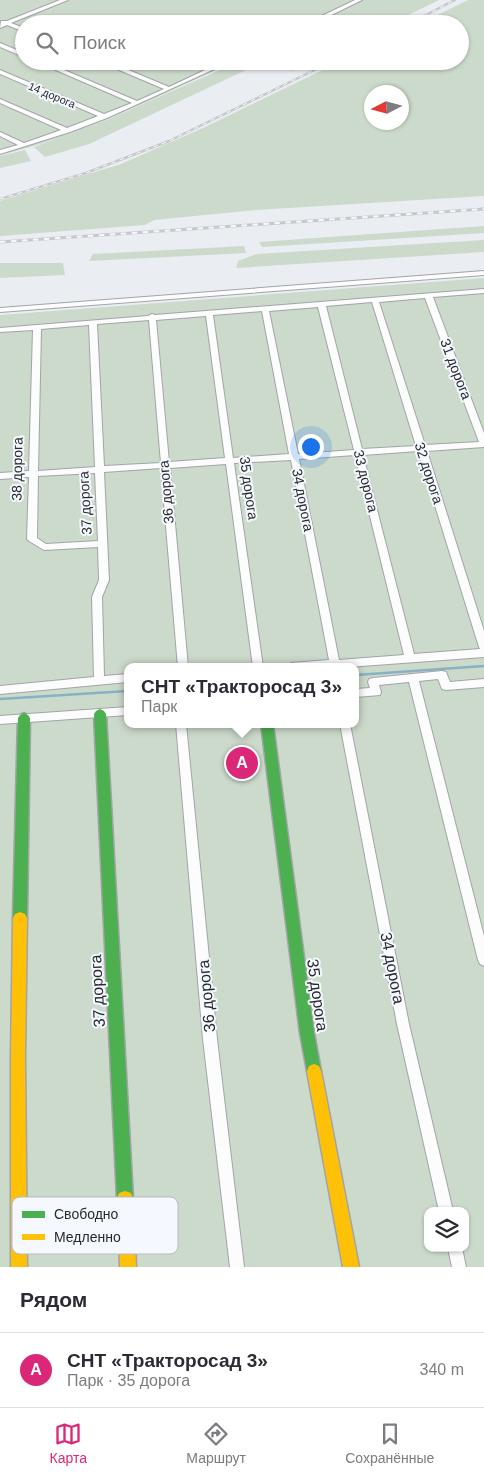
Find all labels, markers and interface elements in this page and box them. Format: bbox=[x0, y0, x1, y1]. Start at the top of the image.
search box bbox=[15, 15, 469, 70]
icon: search bbox=[33, 29, 61, 57]
text: Поиск bbox=[73, 32, 126, 53]
street label: 14 дорога bbox=[27, 80, 78, 111]
north arrow bbox=[364, 85, 409, 130]
street label: 31 дорога bbox=[437, 336, 475, 402]
your location bbox=[298, 434, 324, 460]
street label: 38 дорога bbox=[8, 437, 26, 501]
street label: 32 дорога bbox=[412, 440, 446, 506]
street label: 33 дорога bbox=[351, 448, 382, 514]
street label: 35 дорога bbox=[237, 455, 261, 521]
street label: 36 дорога bbox=[155, 459, 177, 524]
street label: 34 дорога bbox=[289, 467, 317, 533]
street label: 37 дорога bbox=[75, 471, 95, 535]
popup bbox=[124, 663, 359, 728]
text: СНТ «Тракторосад 3» bbox=[141, 676, 342, 697]
text: Парк bbox=[141, 698, 177, 715]
pin: A bbox=[226, 744, 258, 782]
street label: 34 дорога bbox=[377, 931, 408, 1005]
street label: 37 дорога bbox=[87, 954, 108, 1028]
street label: 35 дорога bbox=[304, 958, 331, 1032]
street label: 36 дорога bbox=[195, 959, 218, 1033]
legend bbox=[12, 1197, 178, 1254]
text: Свободно bbox=[54, 1206, 119, 1222]
map controls bbox=[424, 1207, 469, 1252]
button: layers bbox=[424, 1207, 469, 1252]
text: Медленно bbox=[54, 1229, 121, 1245]
text: Рядом bbox=[20, 1288, 87, 1311]
text: СНТ «Тракторосад 3» bbox=[67, 1350, 268, 1371]
text: A bbox=[30, 1361, 42, 1378]
text: 340 m bbox=[420, 1361, 464, 1378]
text: Парк · 35 дорога bbox=[67, 1372, 190, 1389]
tab: Карта bbox=[50, 1420, 87, 1466]
tab: Маршрут bbox=[186, 1420, 246, 1466]
tab: Сохранённые bbox=[345, 1420, 434, 1466]

